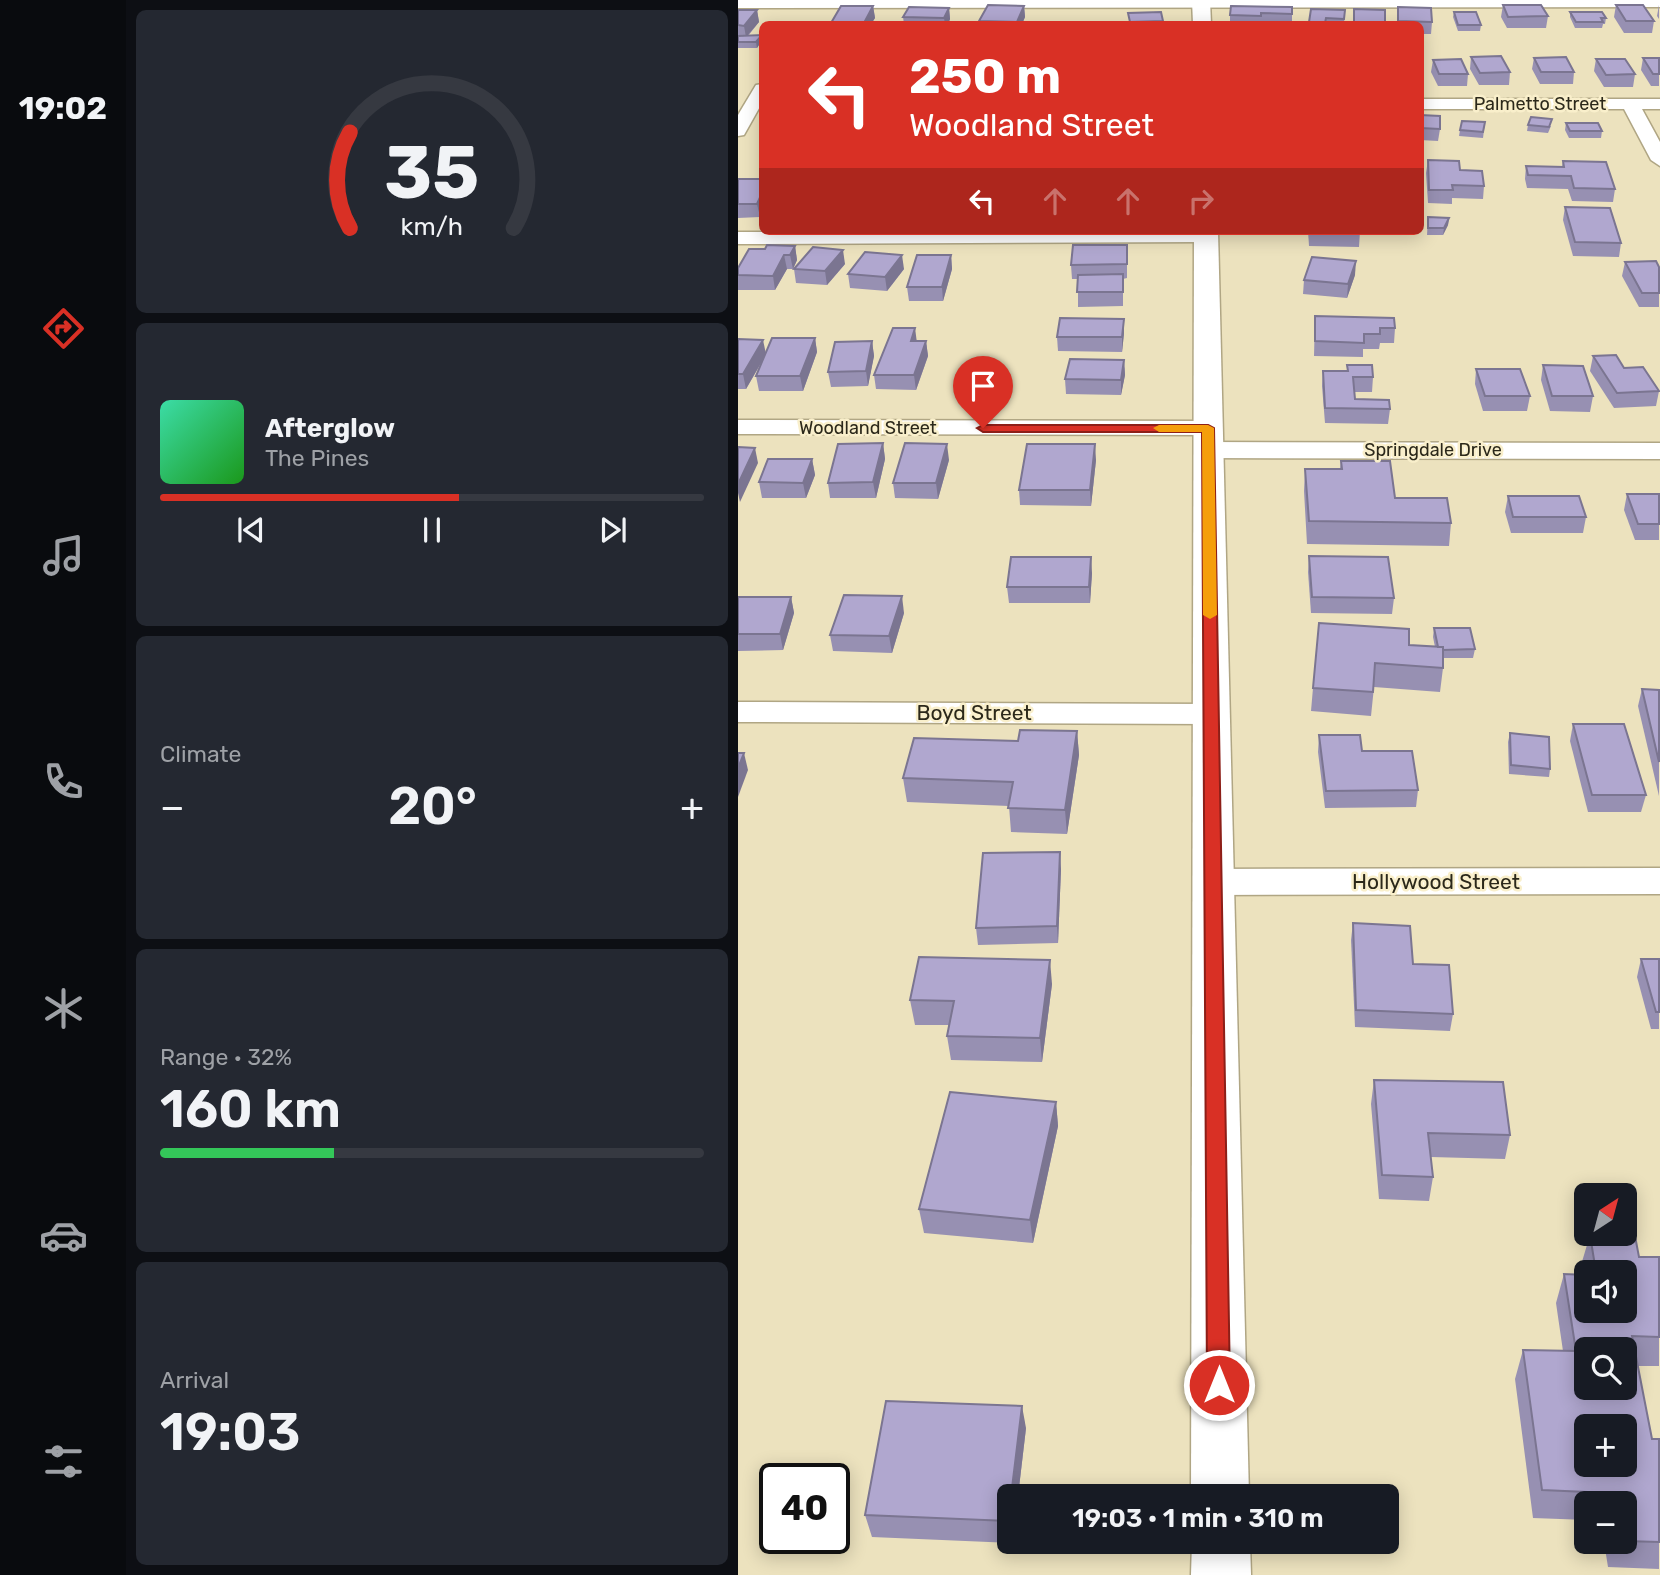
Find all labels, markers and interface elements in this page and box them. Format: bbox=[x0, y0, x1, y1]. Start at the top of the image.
text: 250 m bbox=[909, 47, 1061, 105]
icon: left bbox=[794, 49, 885, 140]
text: 19:02 bbox=[19, 89, 107, 127]
street label: Palmetto Street bbox=[1474, 93, 1606, 115]
text: Woodland Street bbox=[909, 106, 1154, 144]
text: 35 bbox=[385, 130, 480, 216]
icon: left bbox=[963, 182, 1001, 220]
icon: ahead bbox=[1036, 182, 1074, 220]
icon: ahead bbox=[1109, 182, 1147, 220]
icon: right bbox=[1182, 182, 1220, 220]
text: km/h bbox=[401, 211, 463, 240]
icon: directions bbox=[39, 304, 88, 353]
pin bbox=[953, 356, 1013, 428]
icon: arrive bbox=[964, 367, 1002, 405]
text: Afterglow bbox=[265, 413, 395, 444]
street label: Woodland Street bbox=[799, 417, 937, 439]
street label: Springdale Drive bbox=[1364, 439, 1502, 461]
text: The Pines bbox=[265, 444, 369, 472]
icon: previous bbox=[232, 511, 270, 549]
icon: pause bbox=[413, 511, 451, 549]
icon: next bbox=[594, 511, 632, 549]
icon: music bbox=[39, 531, 88, 580]
street label: Boyd Street bbox=[916, 700, 1032, 725]
text: Climate bbox=[160, 740, 241, 768]
icon: phone bbox=[39, 757, 88, 806]
text: 20° bbox=[388, 775, 477, 837]
text: − bbox=[160, 784, 185, 830]
text: + bbox=[680, 784, 704, 830]
street label: Hollywood Street bbox=[1352, 869, 1520, 894]
icon: climate bbox=[39, 984, 88, 1033]
text: Range · 32% bbox=[160, 1043, 292, 1071]
text: 160 km bbox=[160, 1078, 341, 1140]
north arrow bbox=[1574, 1183, 1638, 1246]
map controls bbox=[1574, 1183, 1637, 1554]
icon: car bbox=[39, 1211, 88, 1260]
button: sound bbox=[1574, 1260, 1637, 1323]
button: search bbox=[1574, 1337, 1637, 1400]
position arrow bbox=[1182, 1348, 1256, 1422]
text: Arrival bbox=[160, 1366, 229, 1394]
text: 19:03 bbox=[160, 1401, 301, 1463]
button: + bbox=[1574, 1414, 1637, 1477]
icon: filters bbox=[39, 1437, 88, 1486]
speed limit sign: 40 bbox=[759, 1463, 850, 1554]
button: − bbox=[1574, 1491, 1637, 1554]
text: 19:03 · 1 min · 310 m bbox=[1072, 1503, 1324, 1534]

